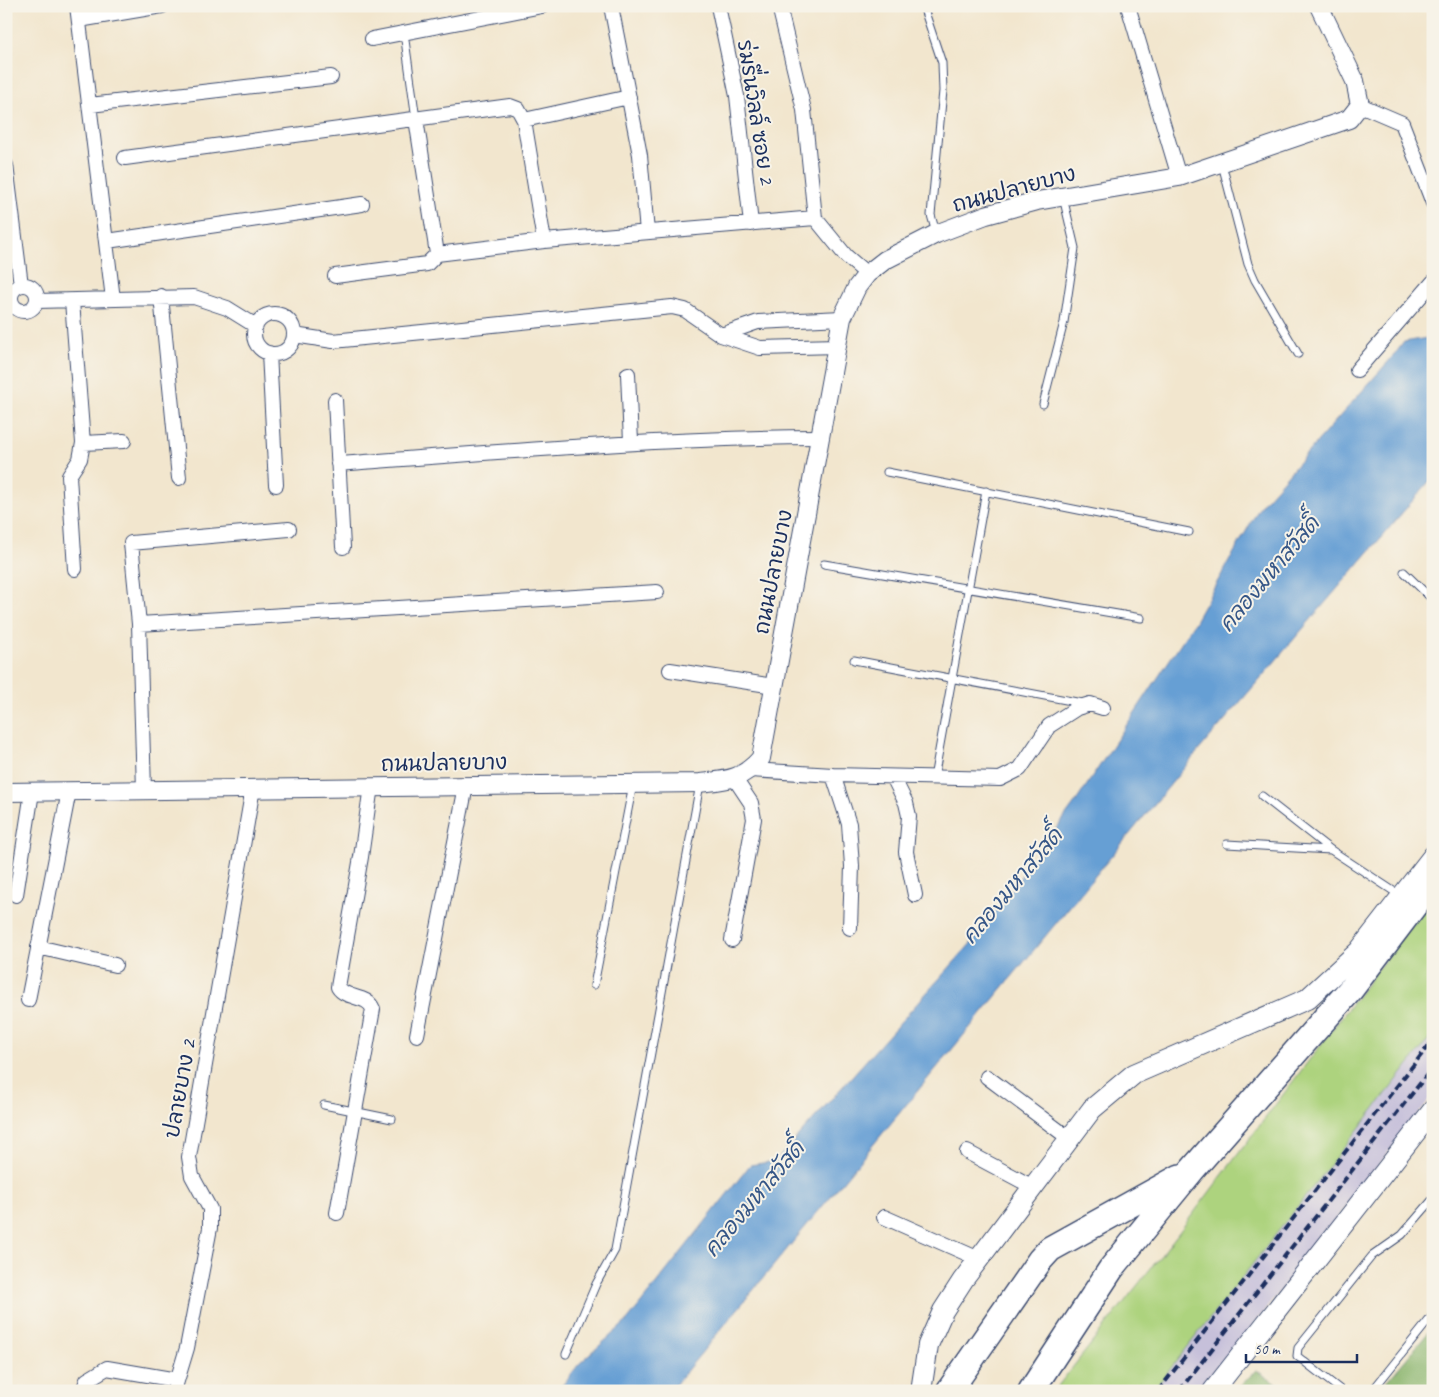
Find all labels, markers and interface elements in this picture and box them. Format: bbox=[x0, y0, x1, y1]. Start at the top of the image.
street label: ร่มรื่นวิลล์ ซอย 2 bbox=[732, 37, 785, 187]
street label: ถนนปลายบาง bbox=[950, 160, 1078, 218]
water label: คลองมหาสวัสดิ์ bbox=[1208, 501, 1330, 638]
street label: ถนนปลายบาง bbox=[748, 508, 798, 636]
street label: ถนนปลายบาง bbox=[381, 749, 507, 777]
water label: คลองมหาสวัสดิ์ bbox=[951, 813, 1073, 950]
street label: ปลายบาง 2 bbox=[159, 1036, 202, 1140]
water label: คลองมหาสวัสดิ์ bbox=[693, 1126, 815, 1263]
scale bar bbox=[1246, 1332, 1358, 1364]
text: 50 m bbox=[1254, 1340, 1281, 1359]

